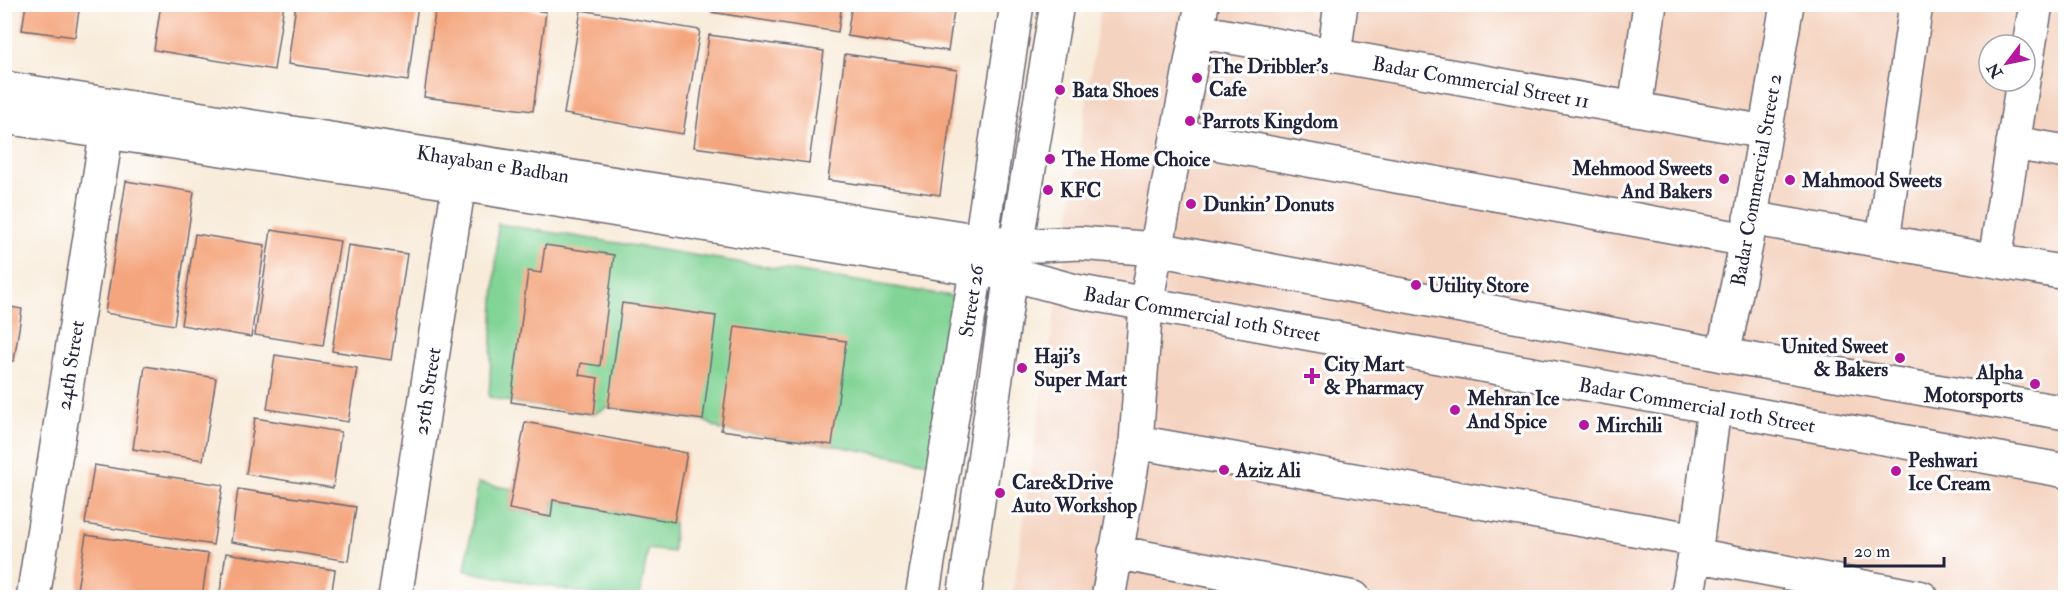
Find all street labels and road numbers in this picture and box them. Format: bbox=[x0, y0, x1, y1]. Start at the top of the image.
street label: Badar Commercial Street 11 bbox=[1371, 51, 1591, 114]
street label: Badar Commercial Street 2 bbox=[1725, 72, 1788, 288]
street label: Khayaban e Badban bbox=[415, 140, 571, 189]
street label: Street 26 bbox=[953, 262, 990, 339]
street label: Badar Commercial 10th Street bbox=[1082, 281, 1323, 348]
street label: 24th Street bbox=[51, 318, 90, 412]
street label: 25th Street bbox=[408, 345, 447, 437]
street label: Badar Commercial 10th Street bbox=[1577, 372, 1818, 439]

